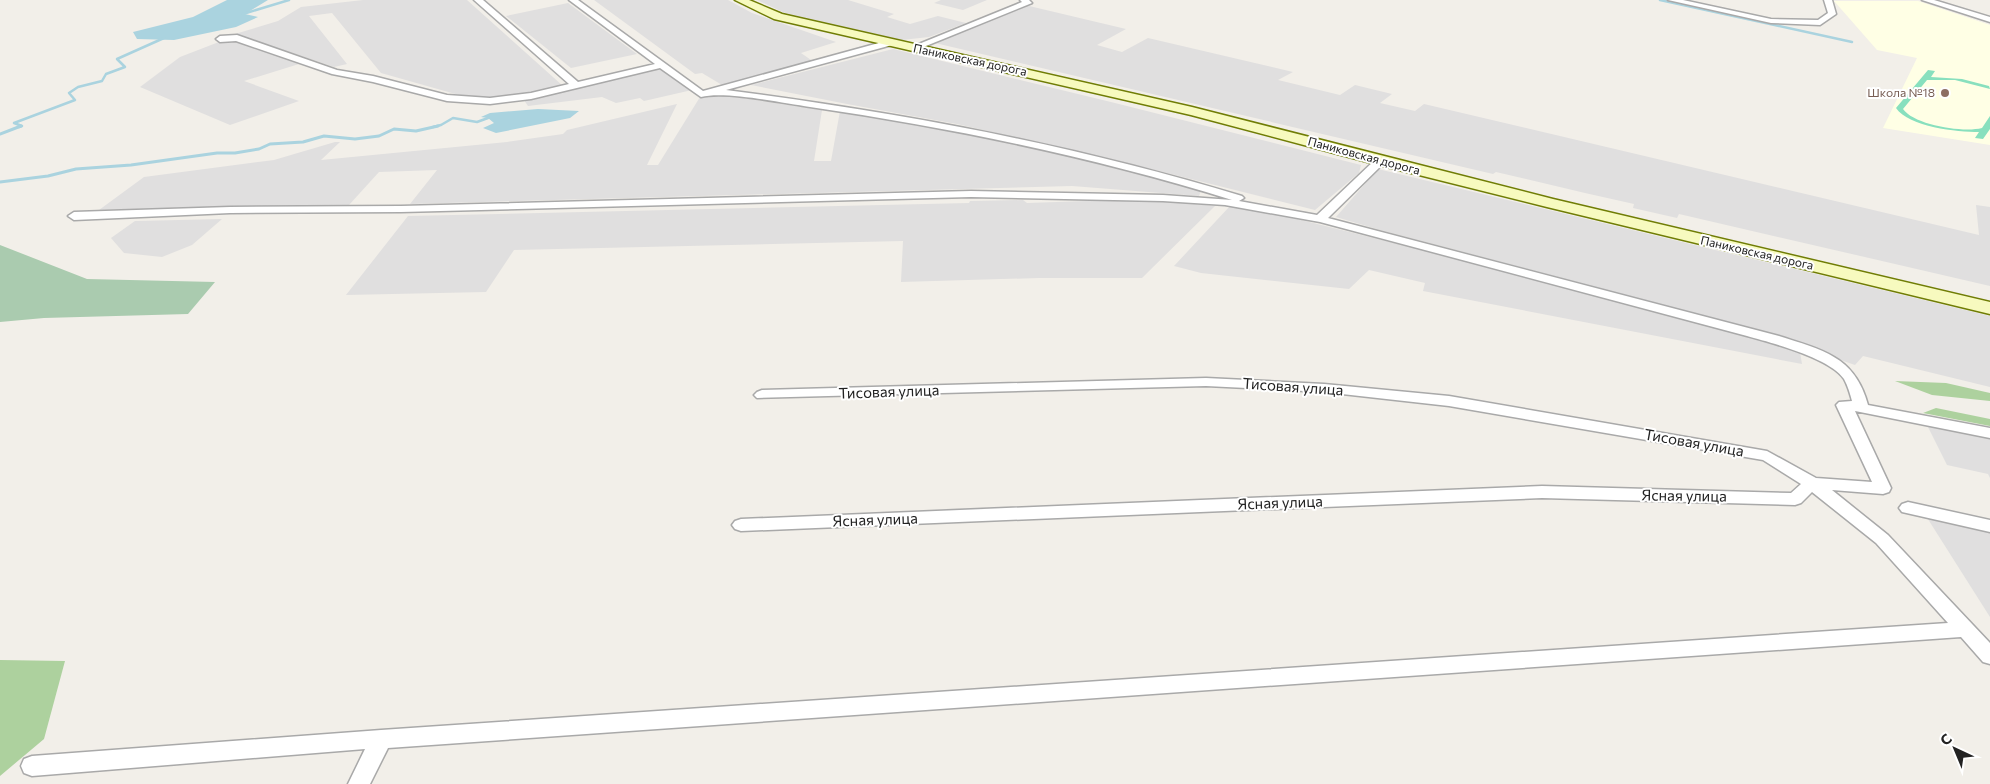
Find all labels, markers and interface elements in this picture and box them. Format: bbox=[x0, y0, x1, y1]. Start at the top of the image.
street label: Паниковская дорога bbox=[912, 40, 1028, 78]
place label: Школа №18 bbox=[1867, 85, 1935, 99]
marker: Школа №18 bbox=[1939, 87, 1951, 99]
street label: Паниковская дорога bbox=[1307, 133, 1422, 177]
street label: Паниковская дорога bbox=[1699, 232, 1815, 272]
street label: Тисовая улица bbox=[1242, 374, 1344, 398]
street label: Тисовая улица bbox=[838, 380, 940, 402]
street label: Тисовая улица bbox=[1643, 424, 1745, 460]
street label: Ясная улица bbox=[1641, 485, 1727, 505]
street label: Ясная улица bbox=[1237, 492, 1323, 512]
street label: Ясная улица bbox=[832, 509, 918, 529]
north arrow bbox=[1930, 724, 1980, 774]
text: С bbox=[1936, 730, 1955, 749]

